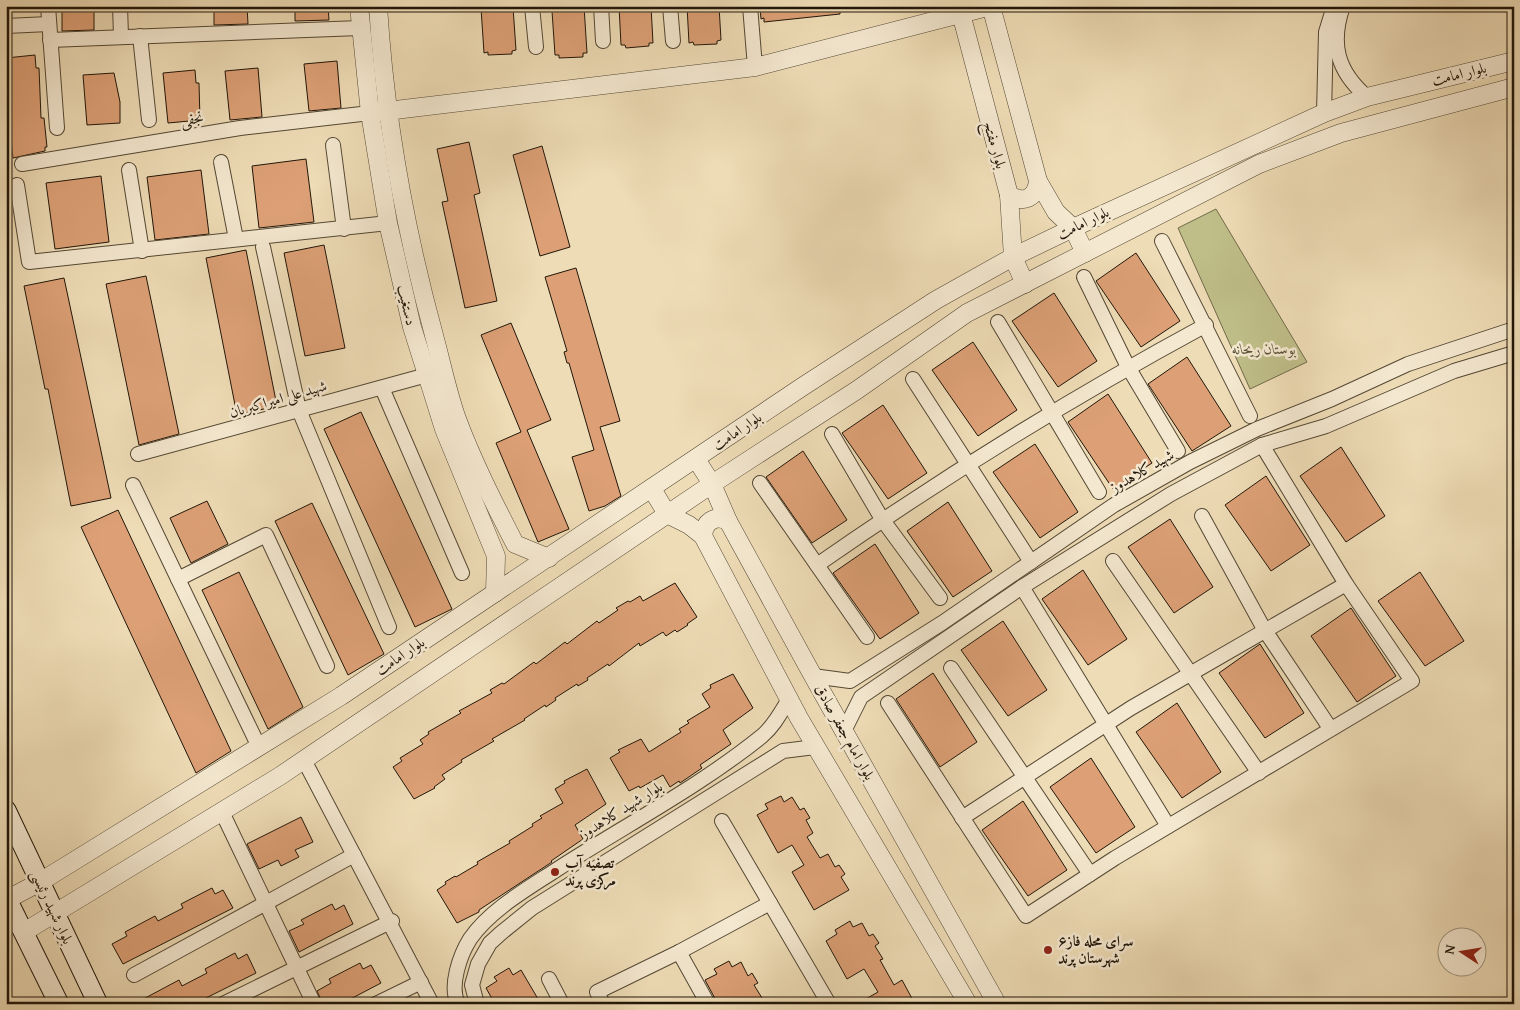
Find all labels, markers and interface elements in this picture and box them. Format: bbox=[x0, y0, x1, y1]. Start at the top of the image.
street label: بلوار امامت bbox=[1429, 57, 1489, 90]
street label: نجفی bbox=[179, 106, 205, 132]
street label: بلوار مفتح bbox=[975, 119, 1012, 172]
street label: بلوار امامت bbox=[1053, 201, 1113, 244]
street label: دستغیب bbox=[393, 282, 422, 327]
park label: بوستان ریحانه bbox=[1232, 338, 1296, 359]
street label: شهید علی امیراکبریان bbox=[227, 375, 329, 423]
street label: بلوار امامت bbox=[708, 406, 766, 455]
street label: شهید کلاهدوز bbox=[1104, 444, 1178, 498]
street label: بلوار امامت bbox=[371, 631, 429, 680]
street label: بلوار امام جعفر صادق bbox=[808, 680, 881, 785]
street label: بلوار شهید کلاهدوز bbox=[573, 776, 667, 845]
place label: تصفیه آب مرکزی پرند bbox=[565, 852, 616, 890]
street label: بلوار شهید رئیسی bbox=[25, 866, 79, 948]
marker: تصفیه آب مرکزی پرند bbox=[549, 866, 561, 878]
north arrow bbox=[1438, 928, 1488, 978]
place label: سرای محله فاز۶ شهرستان پرند bbox=[1058, 930, 1133, 968]
text: N bbox=[1439, 942, 1460, 956]
marker: سرای محله فاز۶ شهرستان پرند bbox=[1042, 944, 1054, 956]

